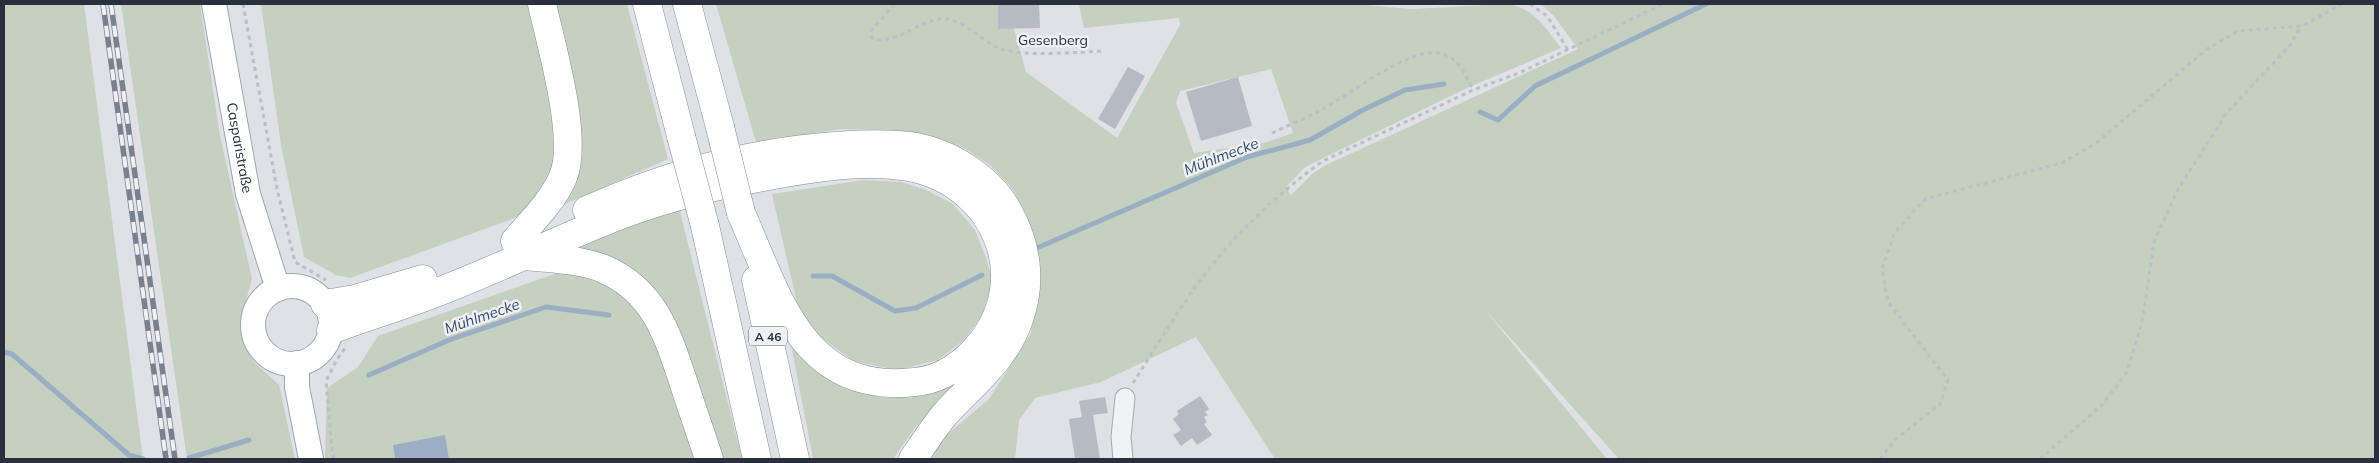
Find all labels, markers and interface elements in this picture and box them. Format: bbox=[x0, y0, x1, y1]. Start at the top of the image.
street label: Gesenberg bbox=[1018, 31, 1088, 49]
street label: Casparistraße bbox=[223, 101, 257, 194]
water label: Mühlmecke bbox=[1181, 133, 1261, 179]
water label: Mühlmecke bbox=[442, 294, 522, 338]
road number: A 46 bbox=[749, 326, 787, 346]

